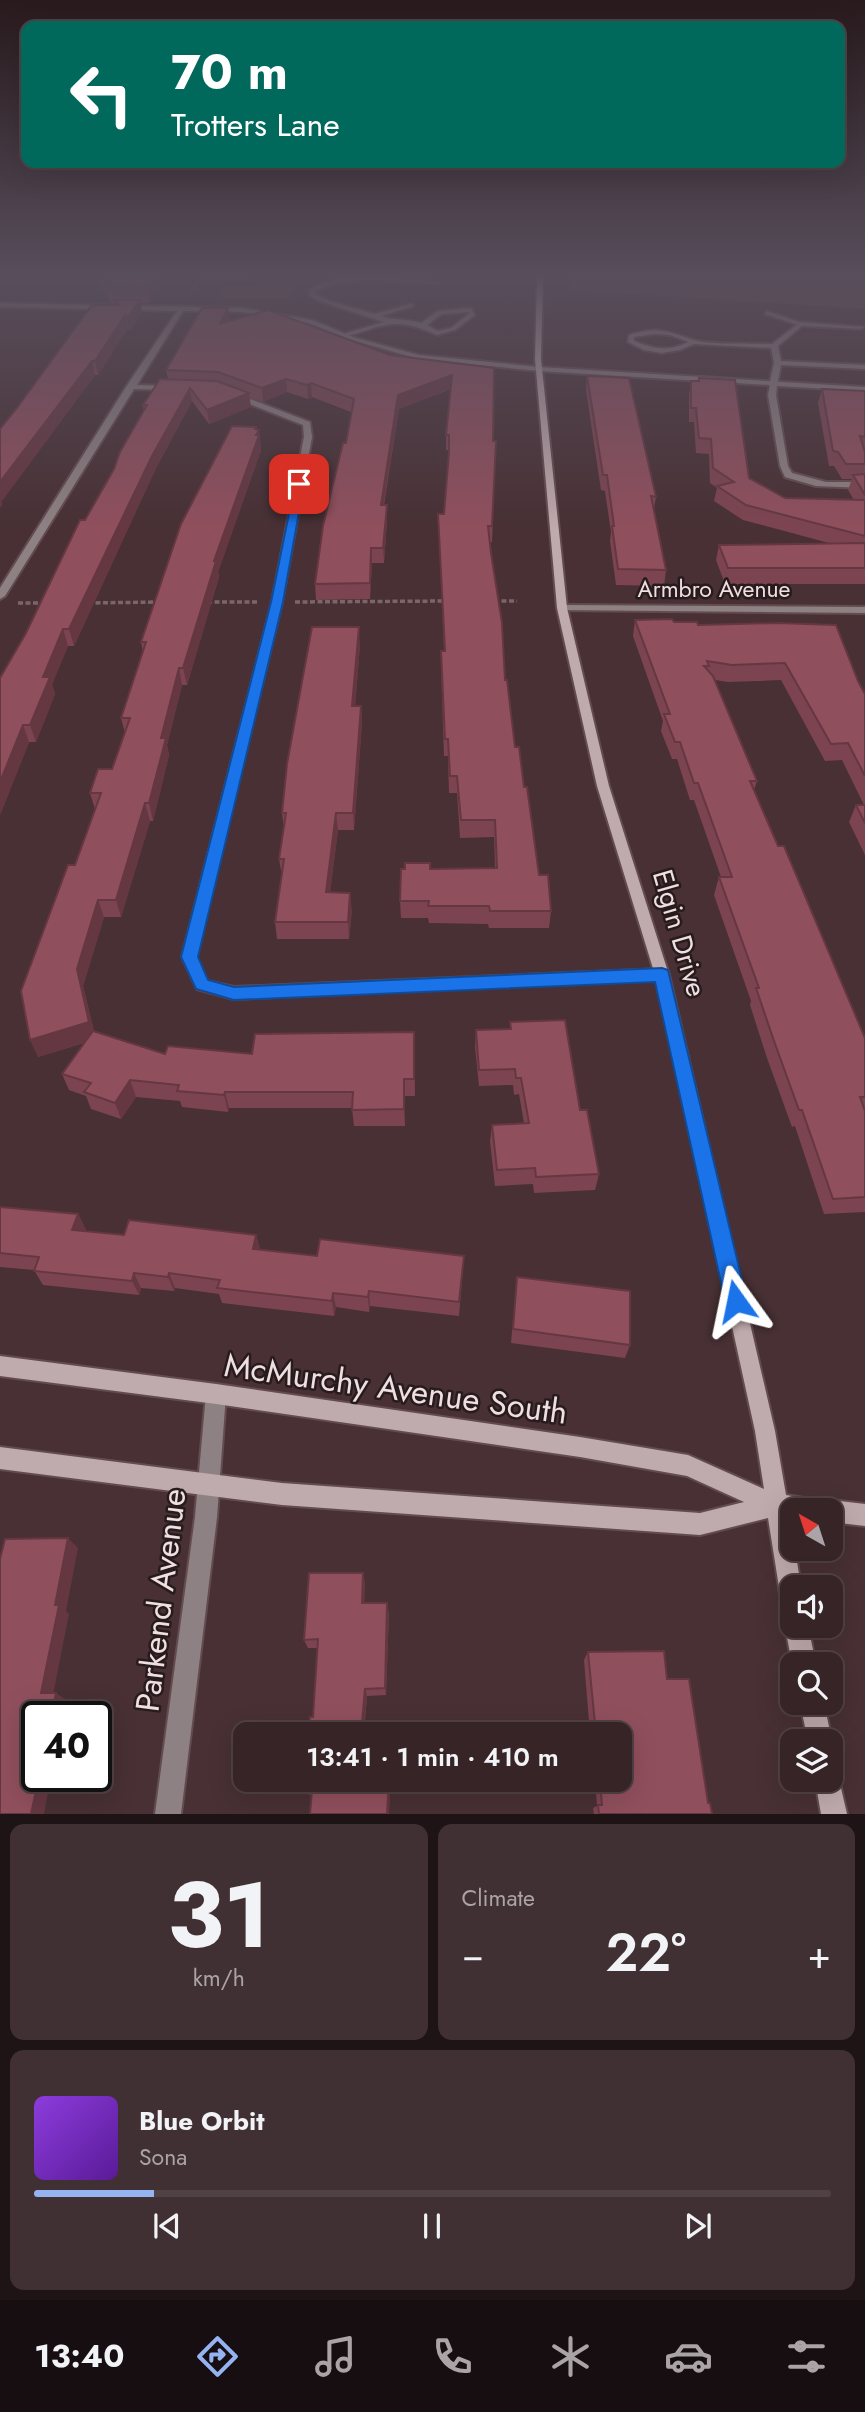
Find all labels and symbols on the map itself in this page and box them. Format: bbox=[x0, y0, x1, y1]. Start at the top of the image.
pin bbox=[269, 454, 329, 514]
street label: Armbro Avenue bbox=[638, 572, 791, 606]
street label: Elgin Drive bbox=[642, 865, 717, 1001]
position arrow bbox=[699, 1264, 773, 1338]
street label: McMurchy Avenue South bbox=[221, 1341, 571, 1436]
street label: Parkend Avenue bbox=[124, 1486, 197, 1714]
north arrow bbox=[780, 1498, 844, 1561]
speed limit sign: 40 bbox=[21, 1701, 112, 1792]

